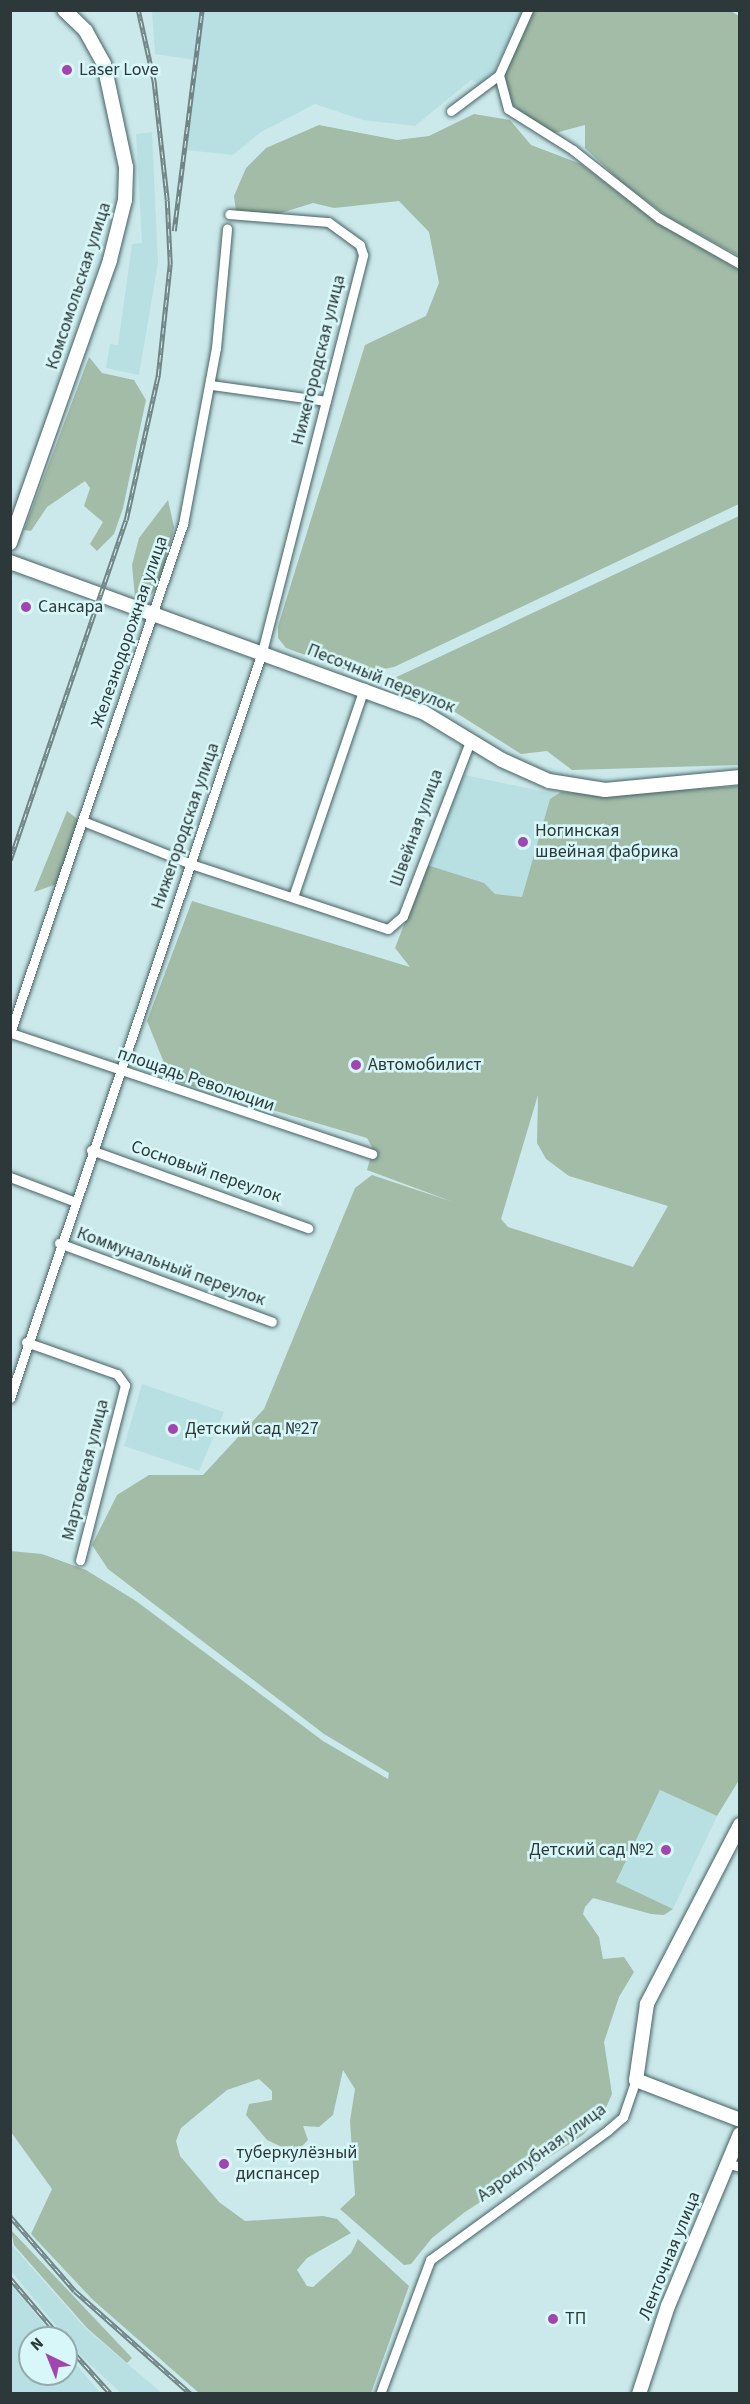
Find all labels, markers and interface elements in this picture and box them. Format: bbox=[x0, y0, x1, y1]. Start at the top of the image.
place label: Laser Love bbox=[79, 59, 159, 81]
marker: Laser Love bbox=[60, 63, 74, 77]
street label: Комсомольская улица bbox=[42, 200, 116, 372]
street label: Нижегородская улица bbox=[287, 273, 351, 447]
street label: Железнодорожная улица bbox=[87, 533, 173, 731]
place label: Сансара bbox=[38, 596, 103, 618]
marker: Сансара bbox=[19, 600, 33, 614]
street label: Песочный переулок bbox=[304, 639, 458, 719]
street label: Нижегородская улица bbox=[147, 740, 225, 912]
street label: Швейная улица bbox=[386, 766, 448, 890]
place label: Ногинская швейная фабрика bbox=[535, 821, 679, 864]
marker: Ногинская швейная фабрика bbox=[516, 835, 530, 849]
street label: площадь Революции bbox=[115, 1043, 277, 1117]
place label: Автомобилист bbox=[368, 1054, 481, 1076]
marker: Автомобилист bbox=[349, 1058, 363, 1072]
street label: Сосновый переулок bbox=[128, 1136, 284, 1208]
street label: Коммунальный переулок bbox=[74, 1223, 268, 1311]
street label: Мартовская улица bbox=[58, 1397, 114, 1543]
place label: Детский сад №27 bbox=[185, 1418, 319, 1440]
marker: Детский сад №27 bbox=[166, 1422, 180, 1436]
place label: Детский сад №2 bbox=[529, 1839, 654, 1861]
marker: Детский сад №2 bbox=[659, 1843, 673, 1857]
street label: Аэроклубная улица bbox=[473, 2099, 611, 2207]
place label: туберкулёзный диспансер bbox=[236, 2143, 357, 2186]
marker: туберкулёзный диспансер bbox=[217, 2157, 231, 2171]
street label: Ленточная улица bbox=[634, 2189, 706, 2323]
place label: ТП bbox=[565, 2308, 586, 2330]
marker: ТП bbox=[546, 2312, 560, 2326]
north arrow bbox=[18, 2326, 78, 2386]
text: N bbox=[26, 2333, 48, 2356]

